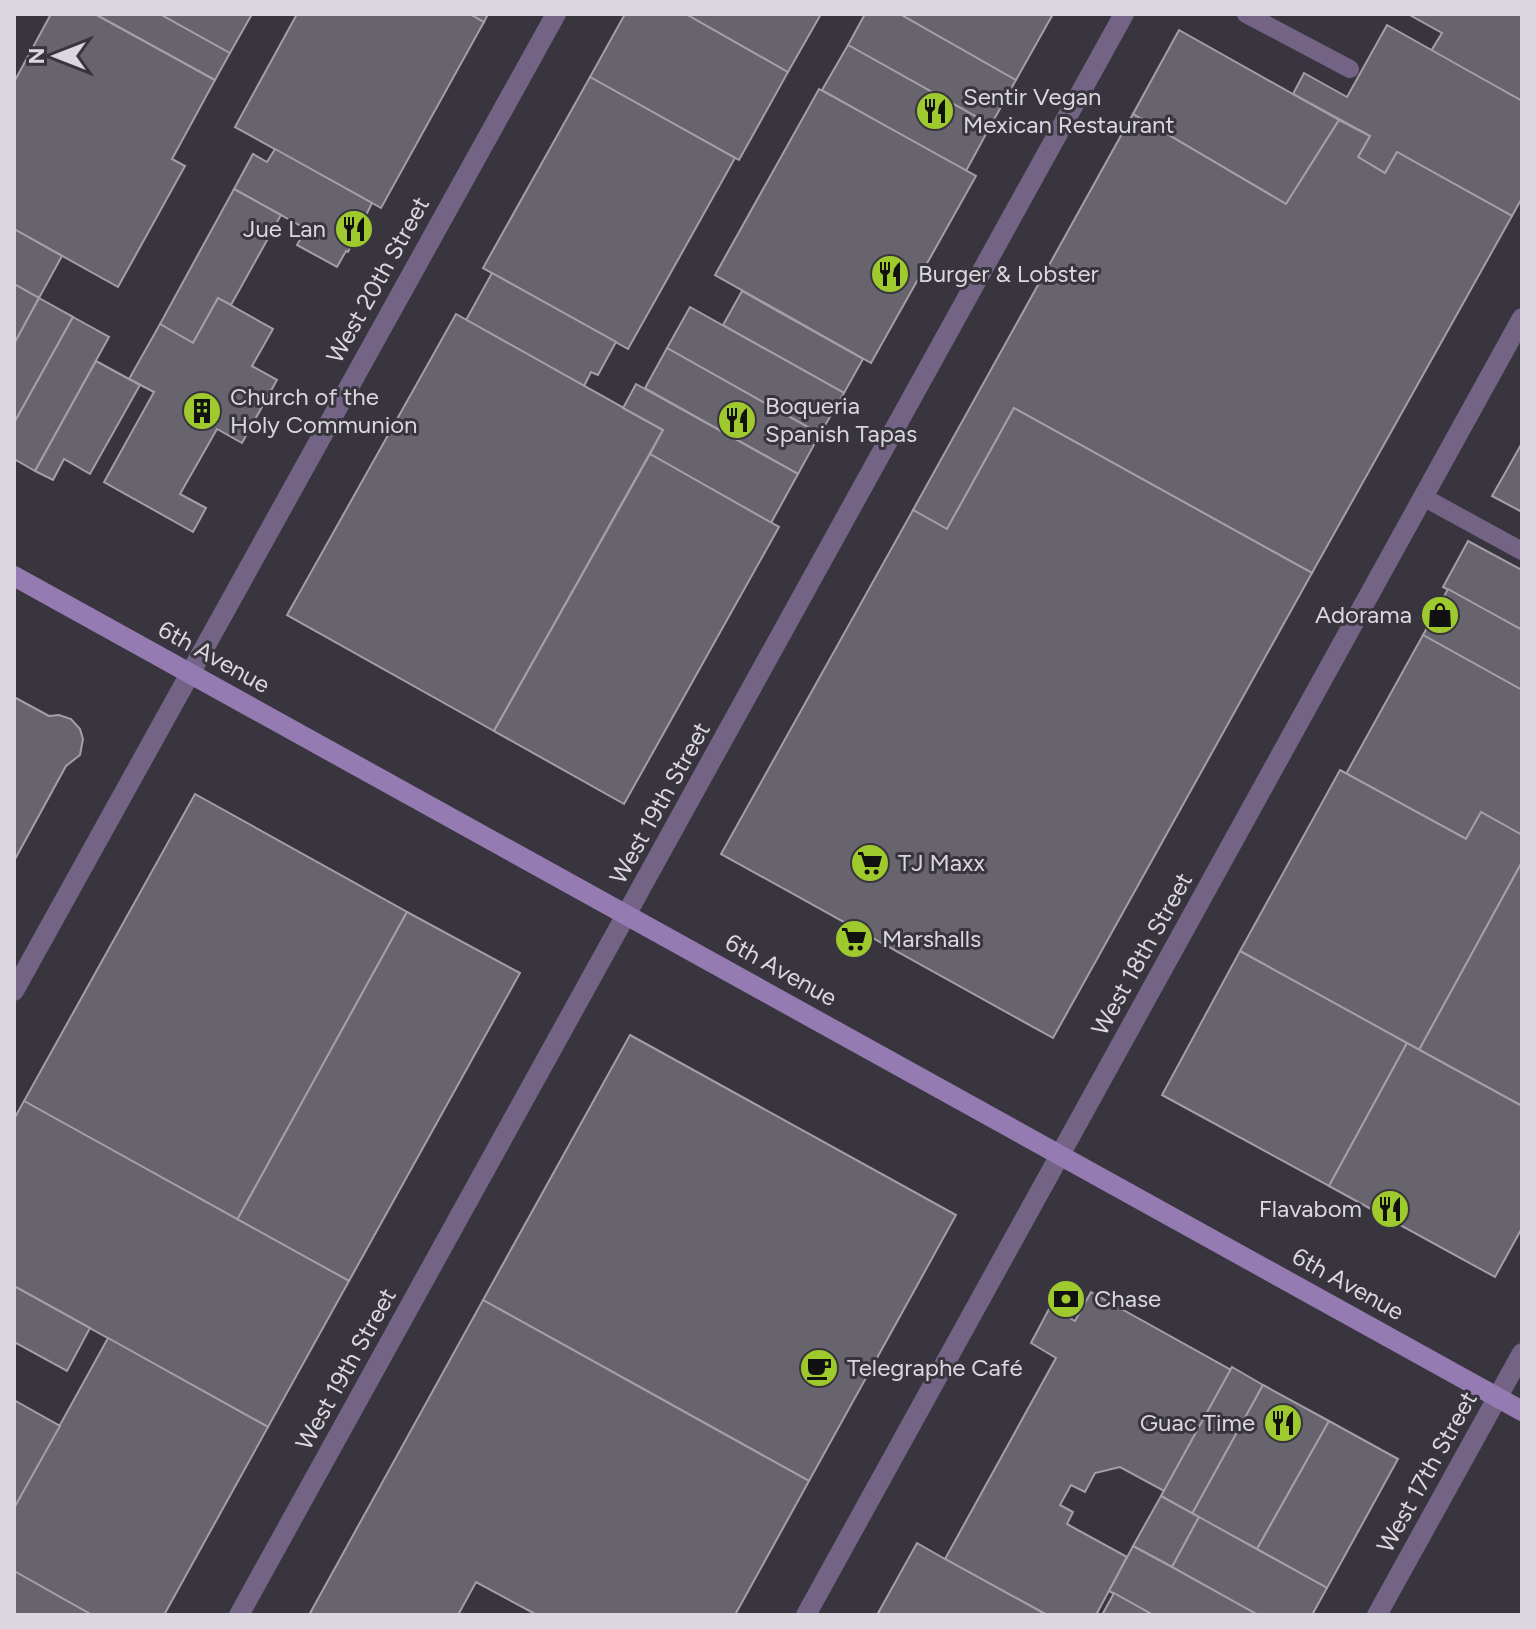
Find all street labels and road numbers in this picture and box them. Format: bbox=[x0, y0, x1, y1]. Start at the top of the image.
street label: West 20th Street bbox=[320, 191, 435, 368]
street label: 6th Avenue bbox=[153, 614, 275, 699]
street label: West 19th Street bbox=[603, 717, 716, 889]
street label: West 18th Street bbox=[1085, 867, 1198, 1040]
street label: 6th Avenue bbox=[720, 927, 842, 1012]
street label: 6th Avenue bbox=[1287, 1241, 1409, 1326]
street label: West 19th Street bbox=[289, 1283, 402, 1455]
street label: West 17th Street bbox=[1370, 1386, 1483, 1557]

